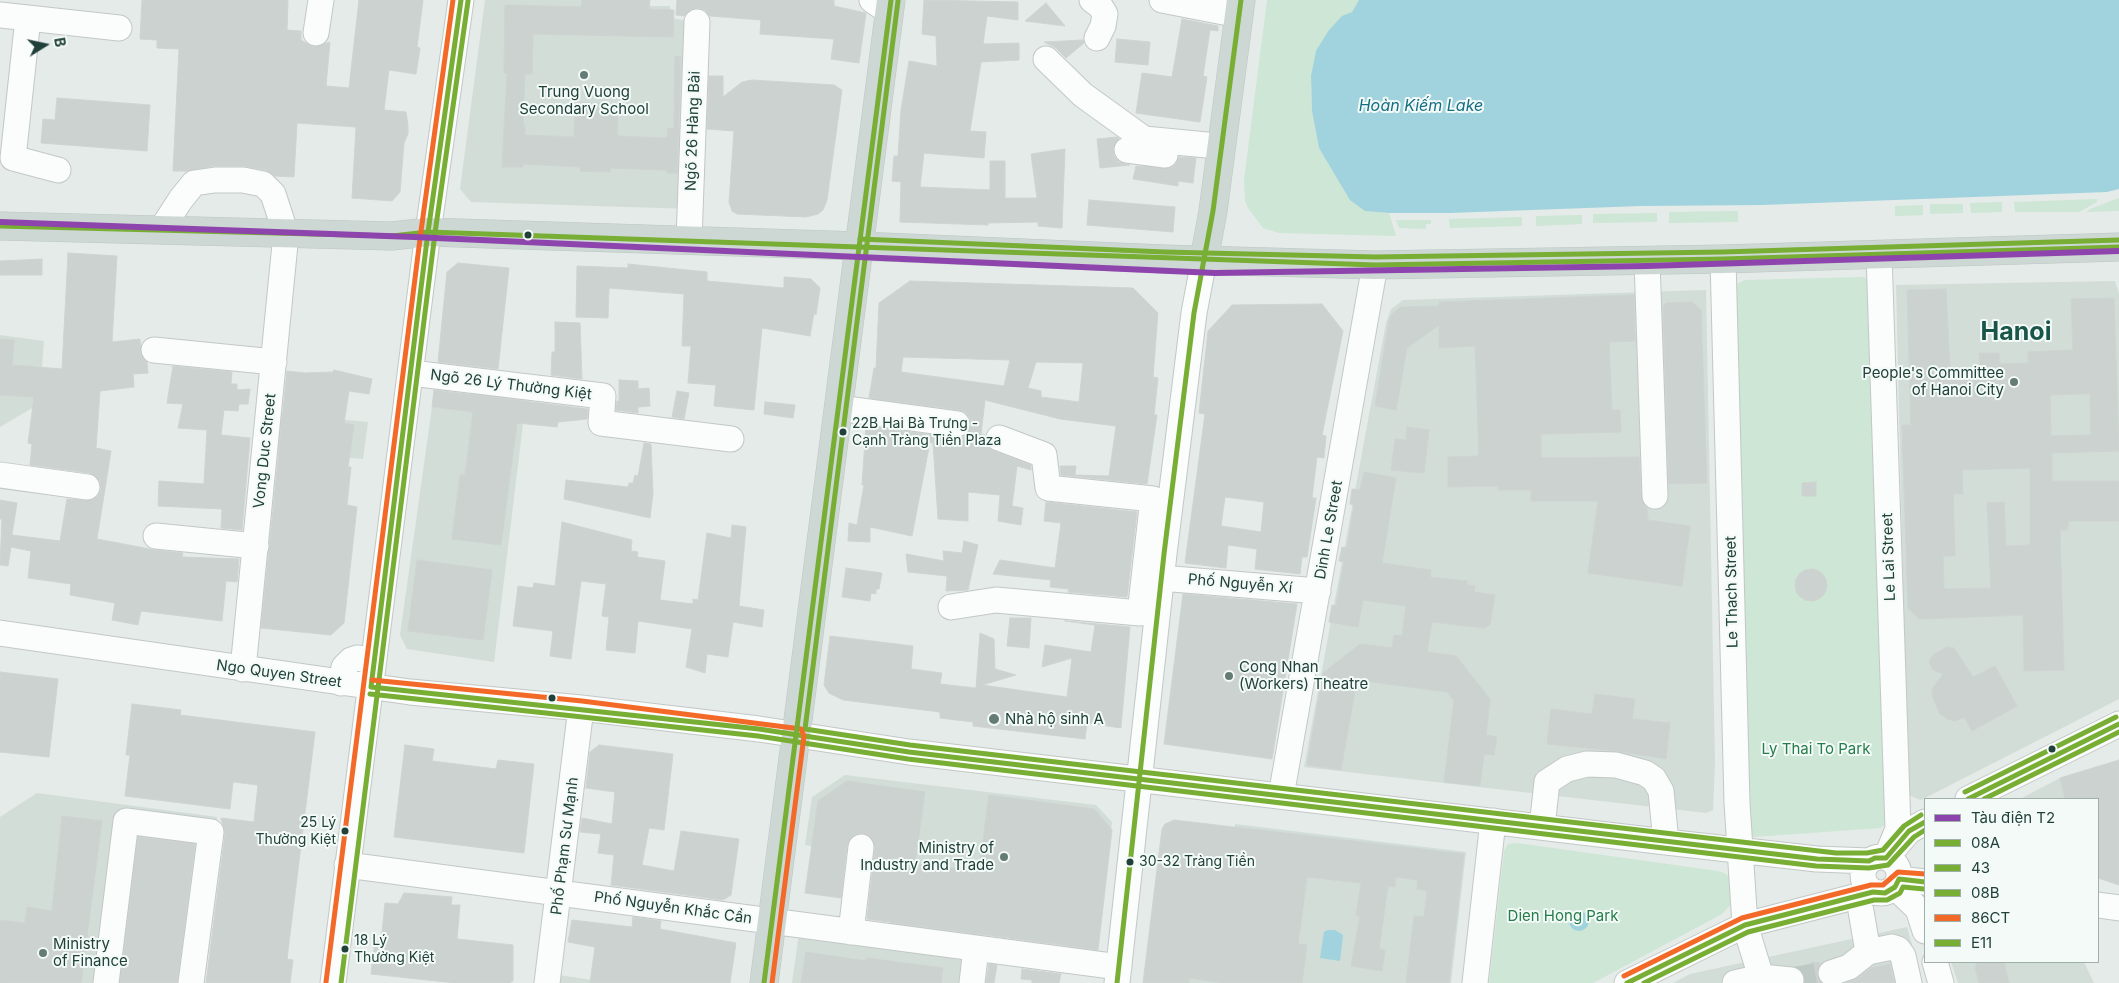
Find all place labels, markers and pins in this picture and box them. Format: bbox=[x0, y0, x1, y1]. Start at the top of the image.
marker: Trung Vuong Secondary School bbox=[578, 69, 590, 81]
place label: Trung Vuong Secondary School bbox=[519, 83, 649, 118]
unlabelled marker bbox=[523, 230, 533, 240]
place label: People's Committee of Hanoi City bbox=[1862, 364, 2004, 399]
marker: People's Committee of Hanoi City bbox=[2008, 376, 2020, 388]
place label: 22B Hai Bà Trưng - Cạnh Tràng Tiền Plaza bbox=[852, 416, 1001, 448]
marker: 22B Hai Bà Trưng - Cạnh Tràng Tiền Plaza bbox=[838, 427, 848, 437]
place label: Cong Nhan (Workers) Theatre bbox=[1239, 658, 1368, 693]
marker: Cong Nhan (Workers) Theatre bbox=[1223, 670, 1235, 682]
unlabelled marker bbox=[547, 693, 557, 703]
place label: Nhà hộ sinh A bbox=[1005, 710, 1104, 728]
marker: Nhà hộ sinh A bbox=[987, 712, 1001, 726]
unlabelled marker bbox=[2047, 744, 2057, 754]
place label: 25 Lý Thường Kiệt bbox=[256, 815, 336, 848]
marker: 25 Lý Thường Kiệt bbox=[340, 826, 350, 836]
place label: Ministry of Industry and Trade bbox=[860, 839, 994, 874]
marker: Ministry of Industry and Trade bbox=[998, 851, 1010, 863]
place label: 30-32 Tràng Tiền bbox=[1139, 854, 1255, 870]
marker: 30-32 Tràng Tiền bbox=[1125, 857, 1135, 867]
place label: 18 Lý Thường Kiệt bbox=[354, 933, 434, 966]
place label: Ministry of Finance bbox=[53, 935, 128, 970]
marker: 18 Lý Thường Kiệt bbox=[340, 944, 350, 954]
marker: Ministry of Finance bbox=[37, 947, 49, 959]

